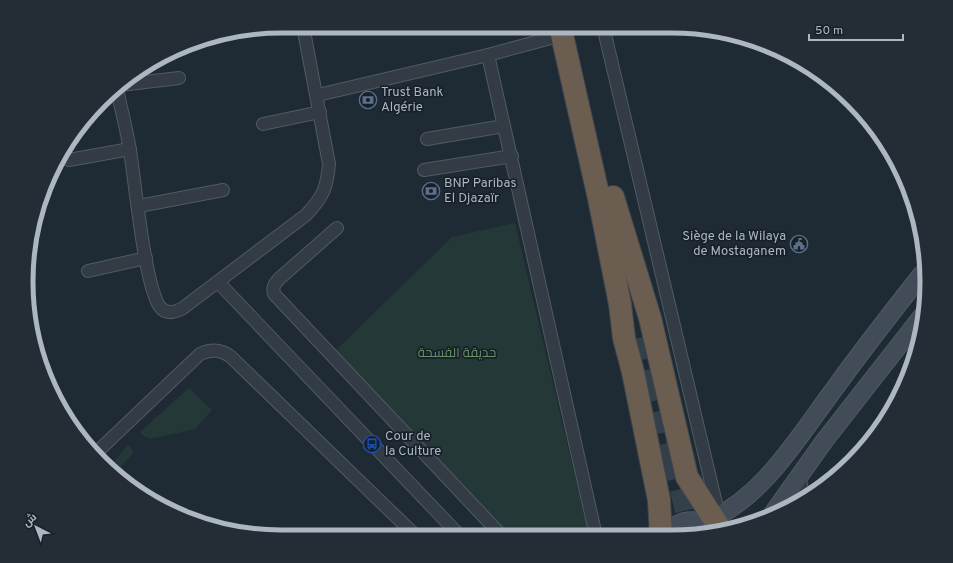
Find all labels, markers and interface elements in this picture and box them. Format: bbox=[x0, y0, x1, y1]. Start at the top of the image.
scale bar bbox=[809, 16, 903, 42]
text: 50 m bbox=[815, 23, 843, 39]
place label: Trust Bank Algérie bbox=[381, 85, 444, 116]
bank icon: Trust Bank Algérie bbox=[358, 90, 378, 110]
place label: BNP Paribas El Djazaïr bbox=[444, 176, 517, 207]
bank icon: BNP Paribas El Djazaïr bbox=[421, 181, 441, 201]
place label: Siège de la Wilaya de Mostaganem bbox=[682, 229, 786, 260]
public building icon: Siège de la Wilaya de Mostaganem bbox=[789, 234, 809, 254]
park label: حديقة الفسحة bbox=[418, 346, 496, 362]
place label: Cour de la Culture bbox=[385, 429, 441, 460]
bus stop icon: Cour de la Culture bbox=[362, 434, 382, 454]
north arrow bbox=[16, 507, 56, 547]
text: ش bbox=[20, 510, 40, 530]

